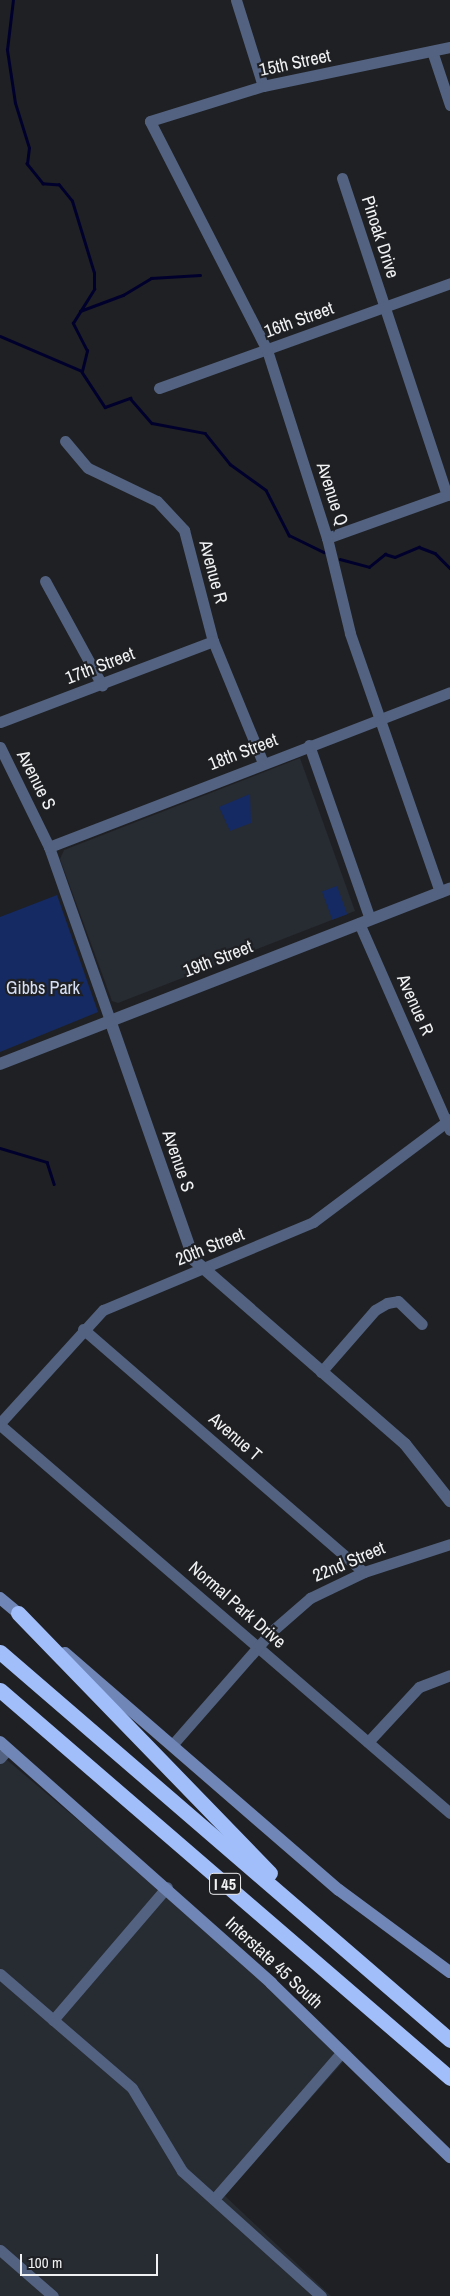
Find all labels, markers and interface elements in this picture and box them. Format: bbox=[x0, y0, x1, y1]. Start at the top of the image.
street label: 15th Street bbox=[257, 45, 333, 81]
street label: Pinoak Drive bbox=[357, 193, 403, 281]
street label: 16th Street bbox=[261, 298, 337, 342]
street label: Avenue Q bbox=[312, 460, 352, 528]
street label: Avenue R bbox=[194, 538, 232, 606]
street label: 17th Street bbox=[62, 643, 138, 689]
street label: 18th Street bbox=[205, 729, 281, 775]
street label: Avenue S bbox=[12, 747, 60, 813]
street label: 19th Street bbox=[180, 936, 256, 982]
street label: Avenue R bbox=[392, 971, 438, 1039]
park label: Gibbs Park bbox=[6, 977, 80, 999]
street label: Avenue S bbox=[157, 1127, 199, 1195]
street label: 20th Street bbox=[172, 1223, 248, 1271]
street label: Avenue T bbox=[204, 1408, 266, 1466]
street label: 22nd Street bbox=[310, 1537, 388, 1587]
street label: Normal Park Drive bbox=[184, 1557, 290, 1653]
road number: I 45 bbox=[209, 1870, 241, 1898]
street label: Interstate 45 South bbox=[221, 1913, 327, 2013]
scale bar bbox=[22, 2244, 160, 2276]
text: 100 m bbox=[28, 2252, 62, 2273]

